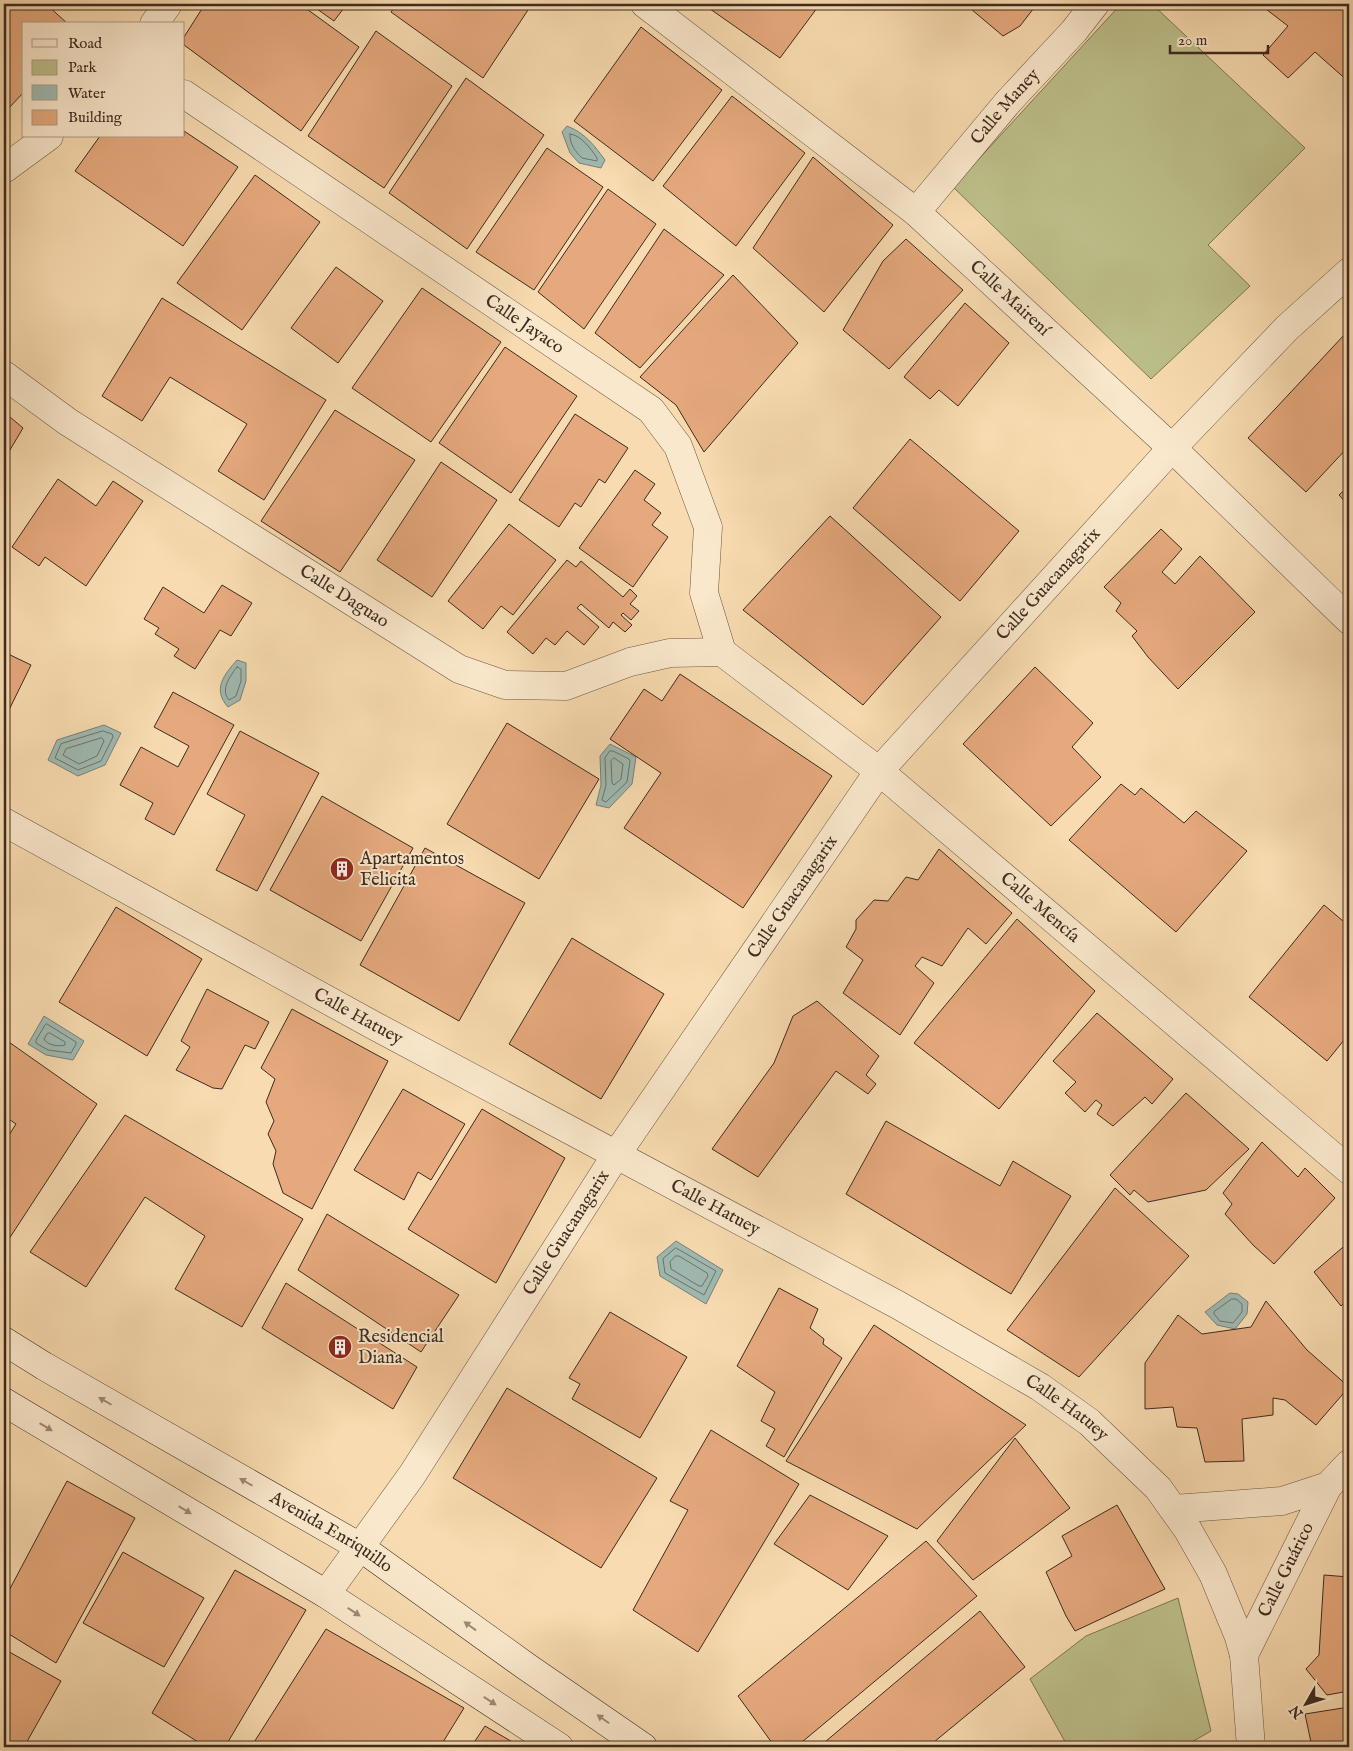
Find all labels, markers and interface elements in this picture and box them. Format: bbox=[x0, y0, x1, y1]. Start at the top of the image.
legend bbox=[22, 22, 185, 138]
scale bar bbox=[1170, 22, 1268, 54]
text: 20 m bbox=[1178, 31, 1208, 50]
text: Road bbox=[68, 34, 103, 53]
text: Park bbox=[68, 58, 98, 77]
street label: Calle Maney bbox=[966, 64, 1045, 150]
text: Water bbox=[68, 84, 106, 103]
text: Building bbox=[68, 108, 123, 127]
street label: Calle Mairení bbox=[965, 255, 1056, 342]
street label: Calle Jayaco bbox=[480, 289, 569, 360]
street label: Calle Guacanagarix bbox=[991, 523, 1106, 645]
street label: Calle Daguao bbox=[295, 560, 393, 633]
street label: Calle Guacanagarix bbox=[742, 831, 843, 963]
place label: Apartamentos Felicita bbox=[359, 848, 464, 892]
building icon: Apartamentos Felicita bbox=[329, 856, 355, 882]
street label: Calle Mencía bbox=[995, 867, 1085, 948]
street label: Calle Hatuey bbox=[309, 983, 407, 1050]
street label: Calle Guacanagarix bbox=[518, 1165, 615, 1300]
street label: Calle Hatuey bbox=[666, 1174, 764, 1241]
place label: Residencial Diana bbox=[358, 1326, 444, 1370]
building icon: Residencial Diana bbox=[327, 1334, 353, 1360]
street label: Calle Hatuey bbox=[1021, 1369, 1114, 1446]
one-way arrow bbox=[98, 1396, 111, 1405]
one-way arrow bbox=[39, 1422, 52, 1431]
one-way arrow bbox=[239, 1477, 252, 1486]
street label: Avenida Enriquillo bbox=[265, 1486, 397, 1578]
one-way arrow bbox=[179, 1505, 192, 1514]
street label: Calle Guárico bbox=[1253, 1518, 1320, 1621]
one-way arrow bbox=[348, 1607, 361, 1617]
one-way arrow bbox=[463, 1621, 477, 1631]
north arrow bbox=[1280, 1678, 1330, 1728]
one-way arrow bbox=[484, 1696, 497, 1706]
text: N bbox=[1286, 1701, 1308, 1723]
one-way arrow bbox=[597, 1714, 610, 1724]

